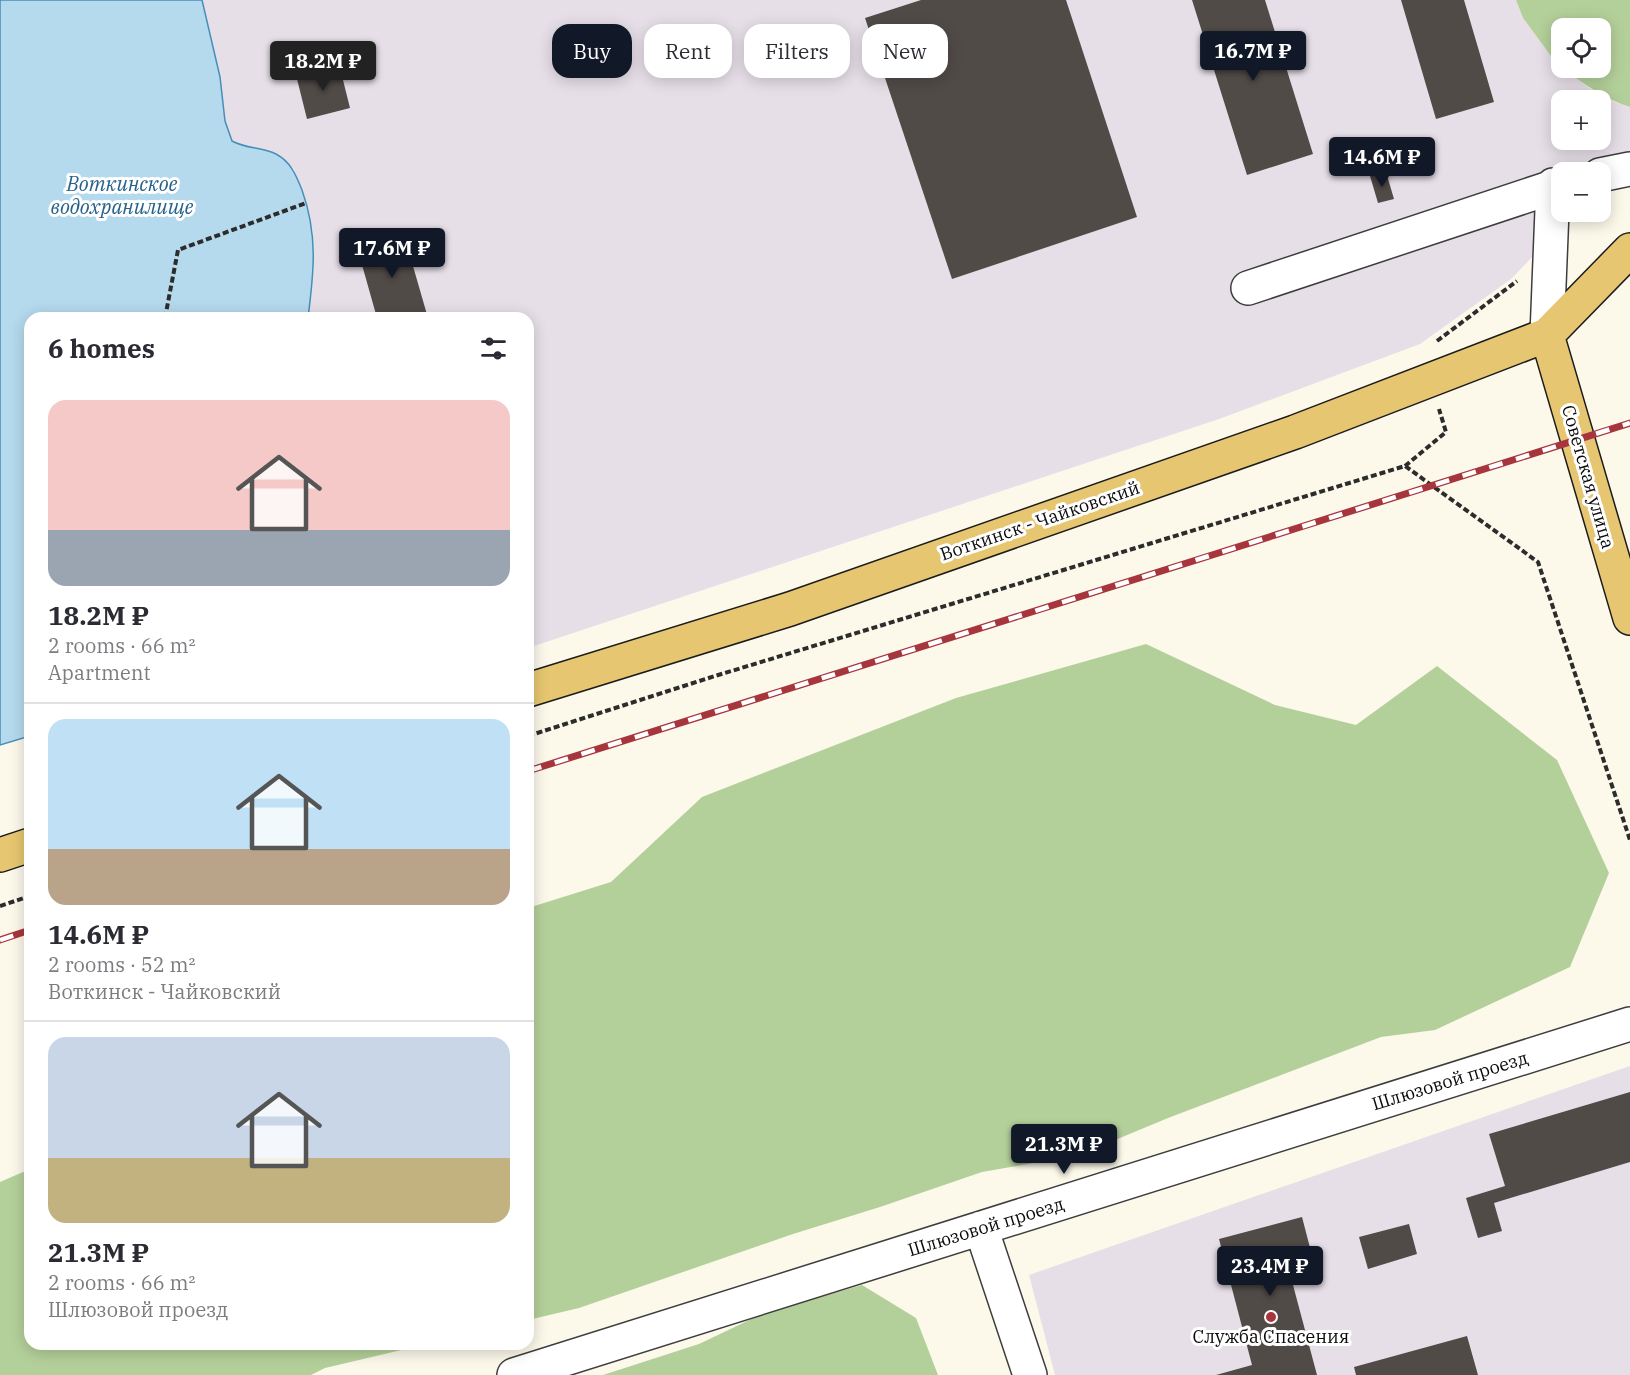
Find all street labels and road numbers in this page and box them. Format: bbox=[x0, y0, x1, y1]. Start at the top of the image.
street label: Советская улица bbox=[1557, 402, 1620, 551]
street label: Воткинск - Чайковский bbox=[937, 476, 1143, 566]
street label: Шлюзовой проезд bbox=[1369, 1046, 1531, 1115]
street label: Шлюзовой проезд bbox=[905, 1192, 1067, 1261]

